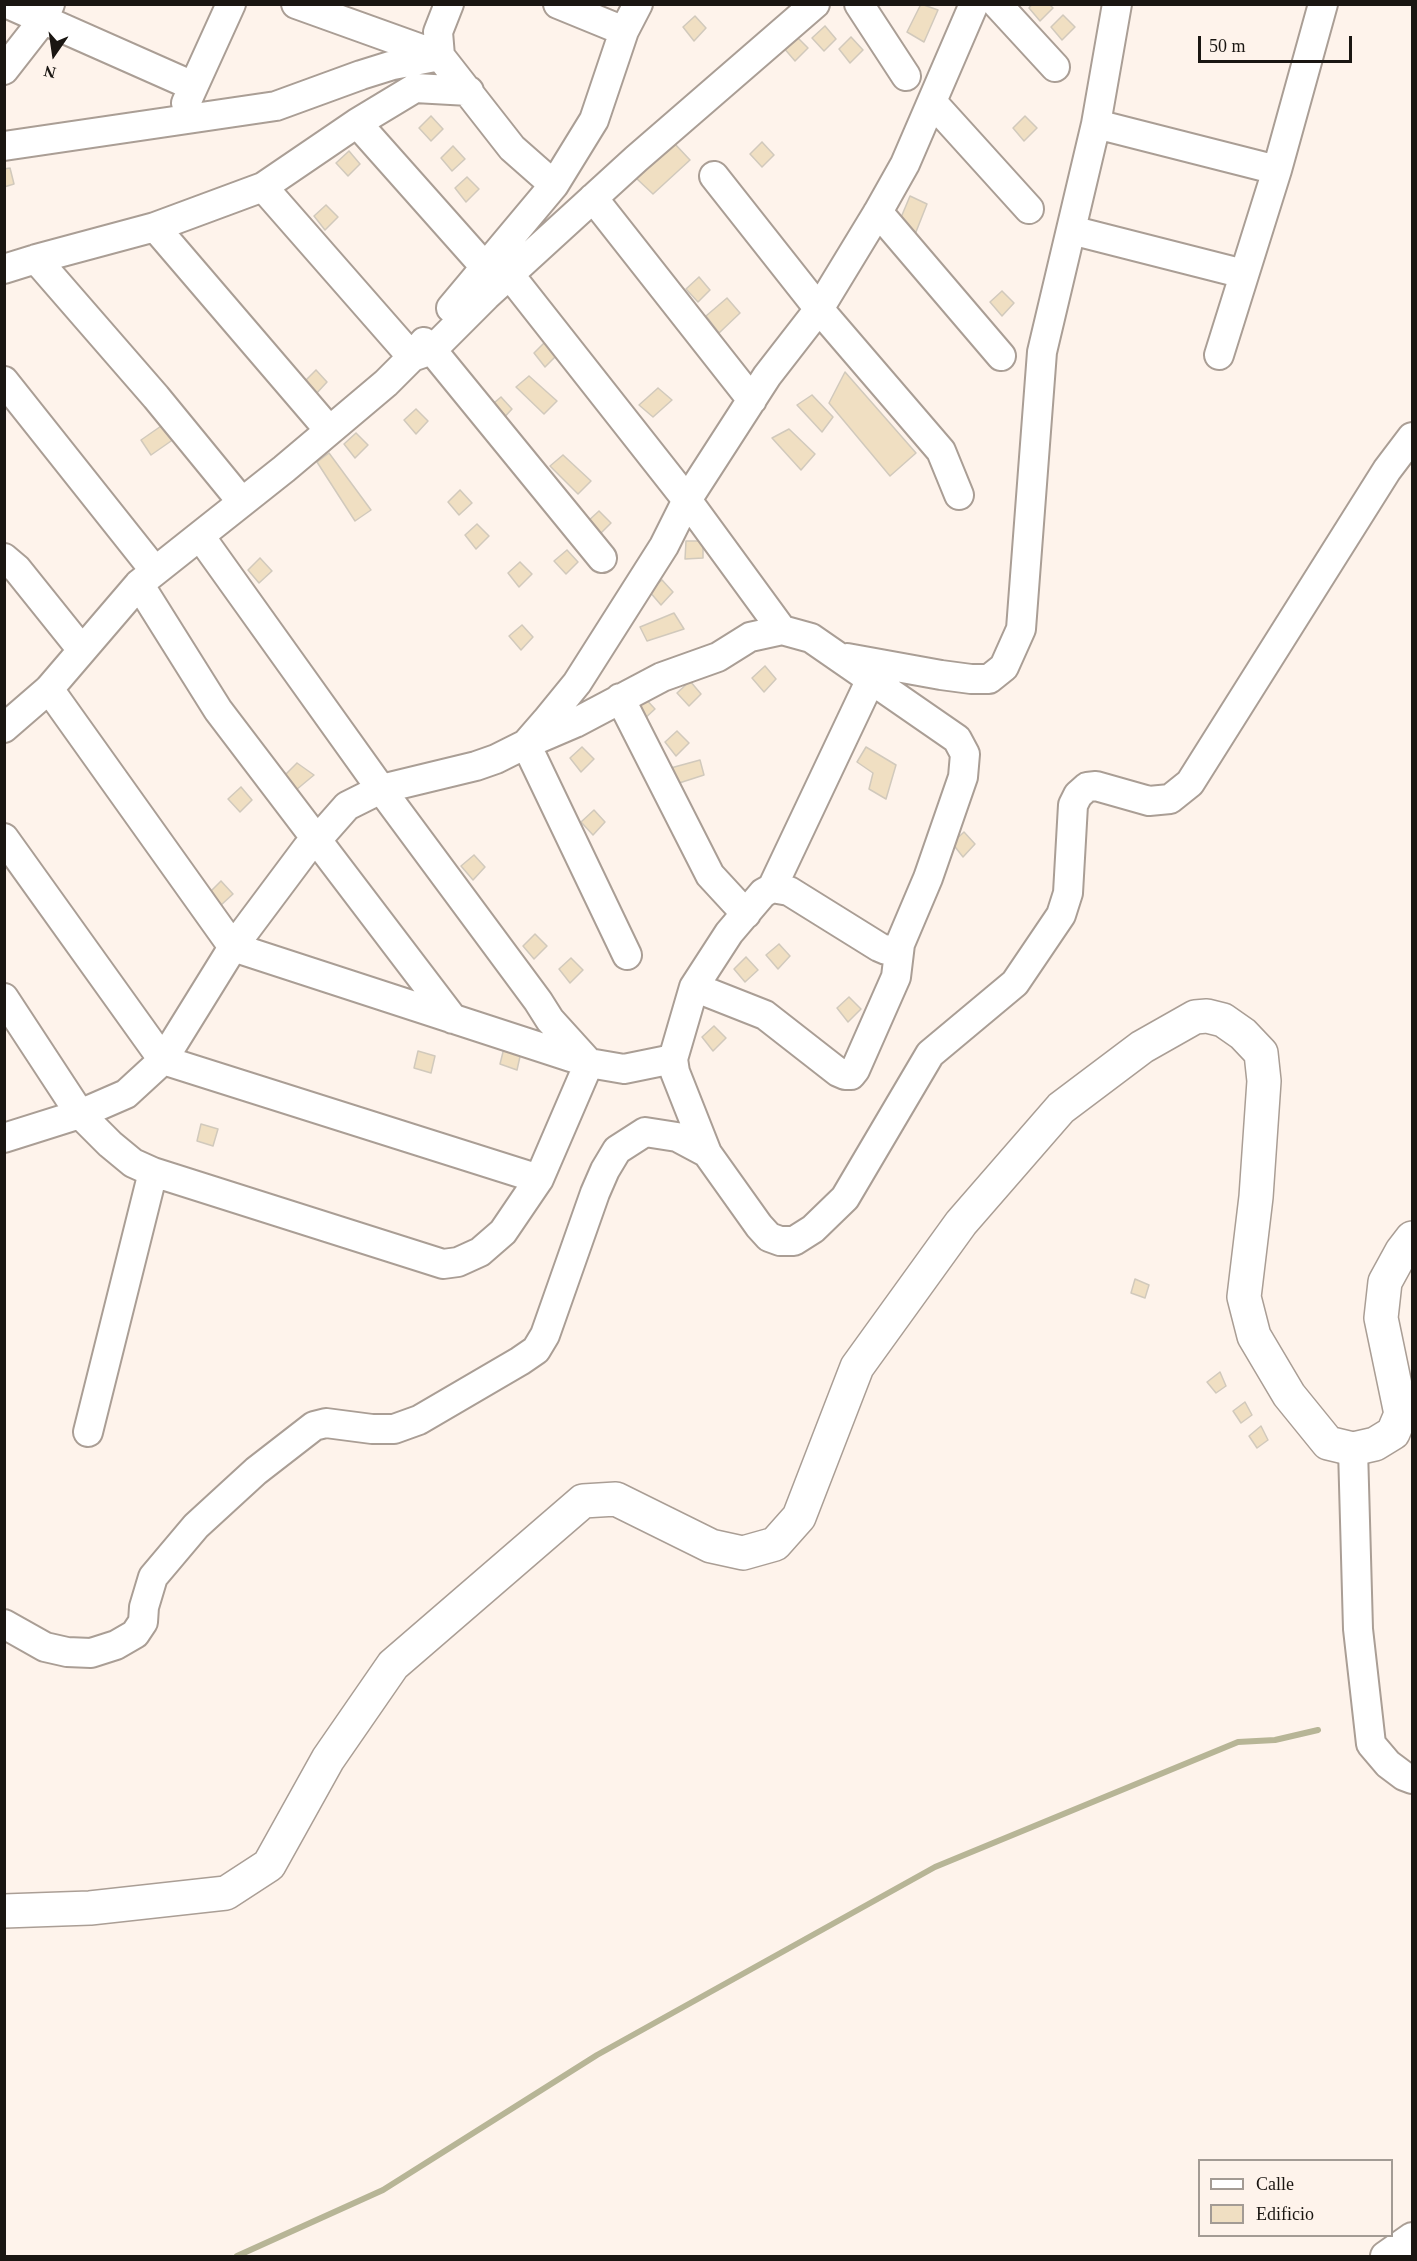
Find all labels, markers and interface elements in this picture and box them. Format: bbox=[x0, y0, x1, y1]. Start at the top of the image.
north arrow bbox=[24, 24, 84, 84]
scale bar bbox=[1201, 24, 1356, 62]
text: 50 m bbox=[1209, 36, 1246, 56]
text: N bbox=[42, 62, 57, 82]
legend bbox=[1198, 2159, 1393, 2237]
text: Calle bbox=[1256, 2174, 1294, 2194]
text: Edificio bbox=[1256, 2204, 1314, 2224]

